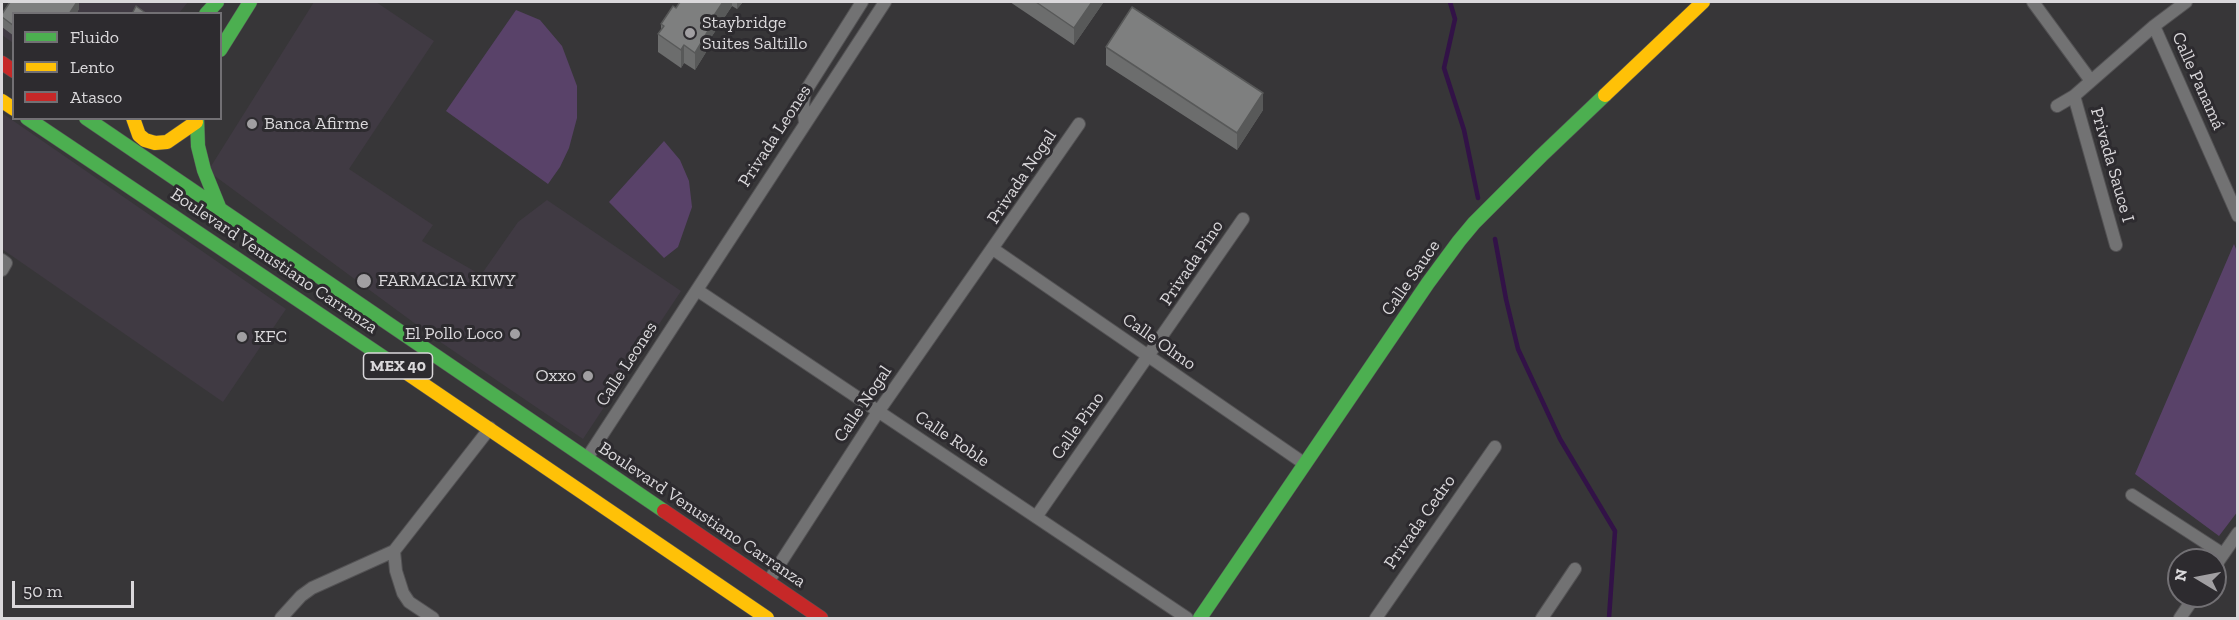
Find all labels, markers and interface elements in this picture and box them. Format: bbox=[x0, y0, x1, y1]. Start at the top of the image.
legend bbox=[12, 12, 222, 120]
place label: Staybridge Suites Saltillo bbox=[702, 12, 807, 54]
text: Fluido bbox=[70, 26, 119, 48]
marker: Staybridge Suites Saltillo bbox=[683, 26, 697, 40]
street label: Calle Panamá bbox=[2167, 29, 2229, 133]
text: Lento bbox=[70, 56, 115, 78]
street label: Privada Leones bbox=[734, 81, 816, 191]
text: Atasco bbox=[70, 86, 122, 108]
street label: Privada Sauce I bbox=[2085, 105, 2139, 225]
place label: Banca Afirme bbox=[264, 113, 368, 135]
marker: Banca Afirme bbox=[245, 117, 259, 131]
street label: Privada Nogal bbox=[983, 126, 1061, 228]
street label: Boulevard Venustiano Carranza bbox=[166, 183, 382, 339]
street label: Privada Pino bbox=[1156, 216, 1228, 310]
street label: Calle Sauce bbox=[1377, 236, 1445, 320]
place label: FARMACIA KIWY bbox=[378, 270, 515, 292]
marker: FARMACIA KIWY bbox=[355, 272, 373, 290]
street label: Calle Olmo bbox=[1118, 309, 1200, 375]
street label: Calle Leones bbox=[592, 318, 662, 410]
place label: El Pollo Loco bbox=[405, 323, 503, 345]
place label: KFC bbox=[254, 326, 287, 348]
marker: El Pollo Loco bbox=[508, 327, 522, 341]
marker: KFC bbox=[235, 330, 249, 344]
road number: MEX 40 bbox=[364, 353, 432, 379]
street label: Calle Nogal bbox=[829, 362, 897, 446]
place label: Oxxo bbox=[536, 365, 576, 387]
marker: Oxxo bbox=[581, 369, 595, 383]
street label: Calle Pino bbox=[1047, 388, 1109, 464]
street label: Calle Roble bbox=[911, 406, 993, 472]
street label: Boulevard Venustiano Carranza bbox=[594, 437, 810, 593]
street label: Privada Cedro bbox=[1380, 471, 1460, 573]
north arrow bbox=[2167, 548, 2227, 608]
text: N bbox=[2170, 567, 2191, 583]
scale bar bbox=[15, 569, 136, 607]
text: 50 m bbox=[23, 580, 62, 602]

